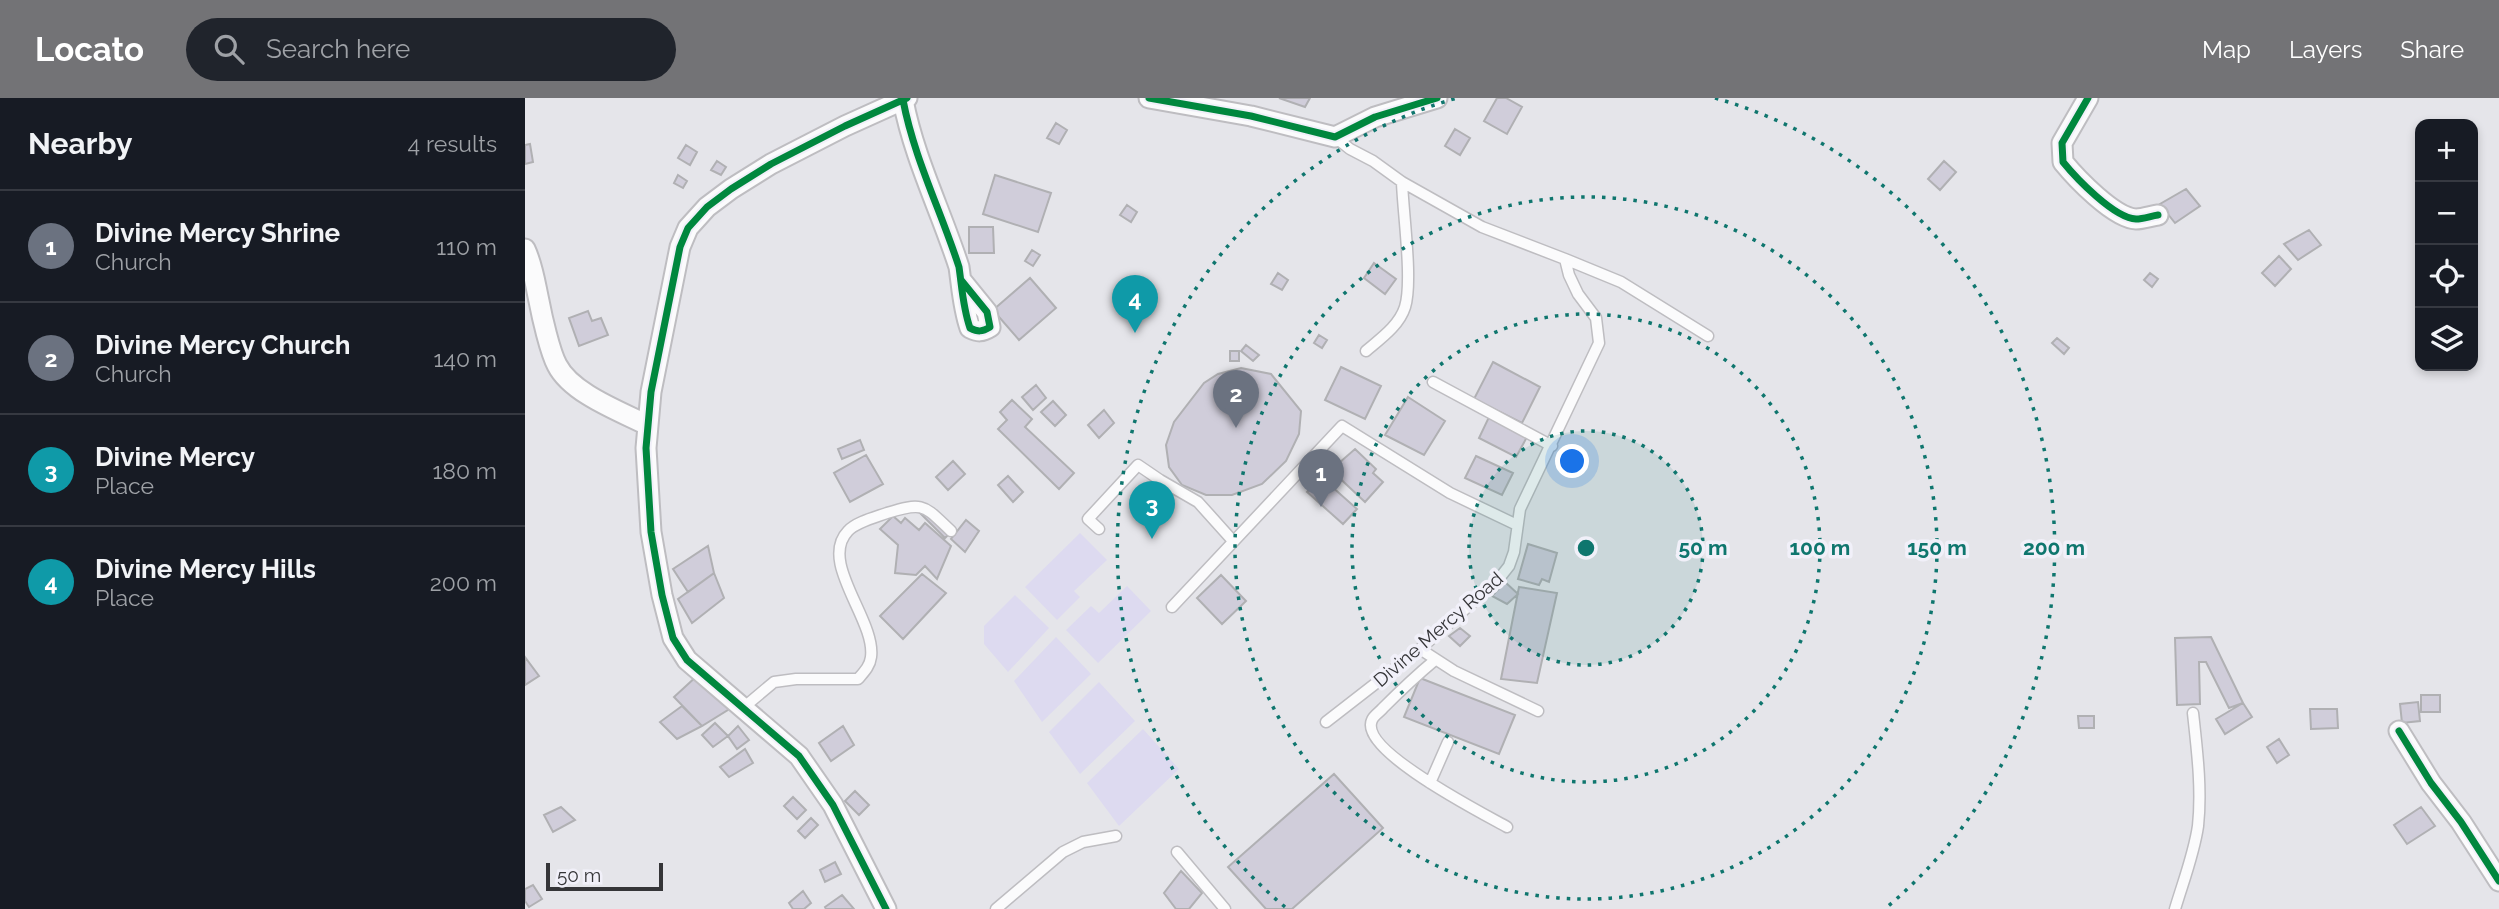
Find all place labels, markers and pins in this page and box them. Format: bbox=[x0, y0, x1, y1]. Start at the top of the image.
pin: 4 bbox=[1112, 275, 1158, 333]
pin: 2 bbox=[1213, 370, 1259, 428]
pin: 1 bbox=[1298, 449, 1344, 507]
pin: 3 bbox=[1129, 481, 1175, 539]
centre of rings bbox=[1574, 536, 1598, 560]

